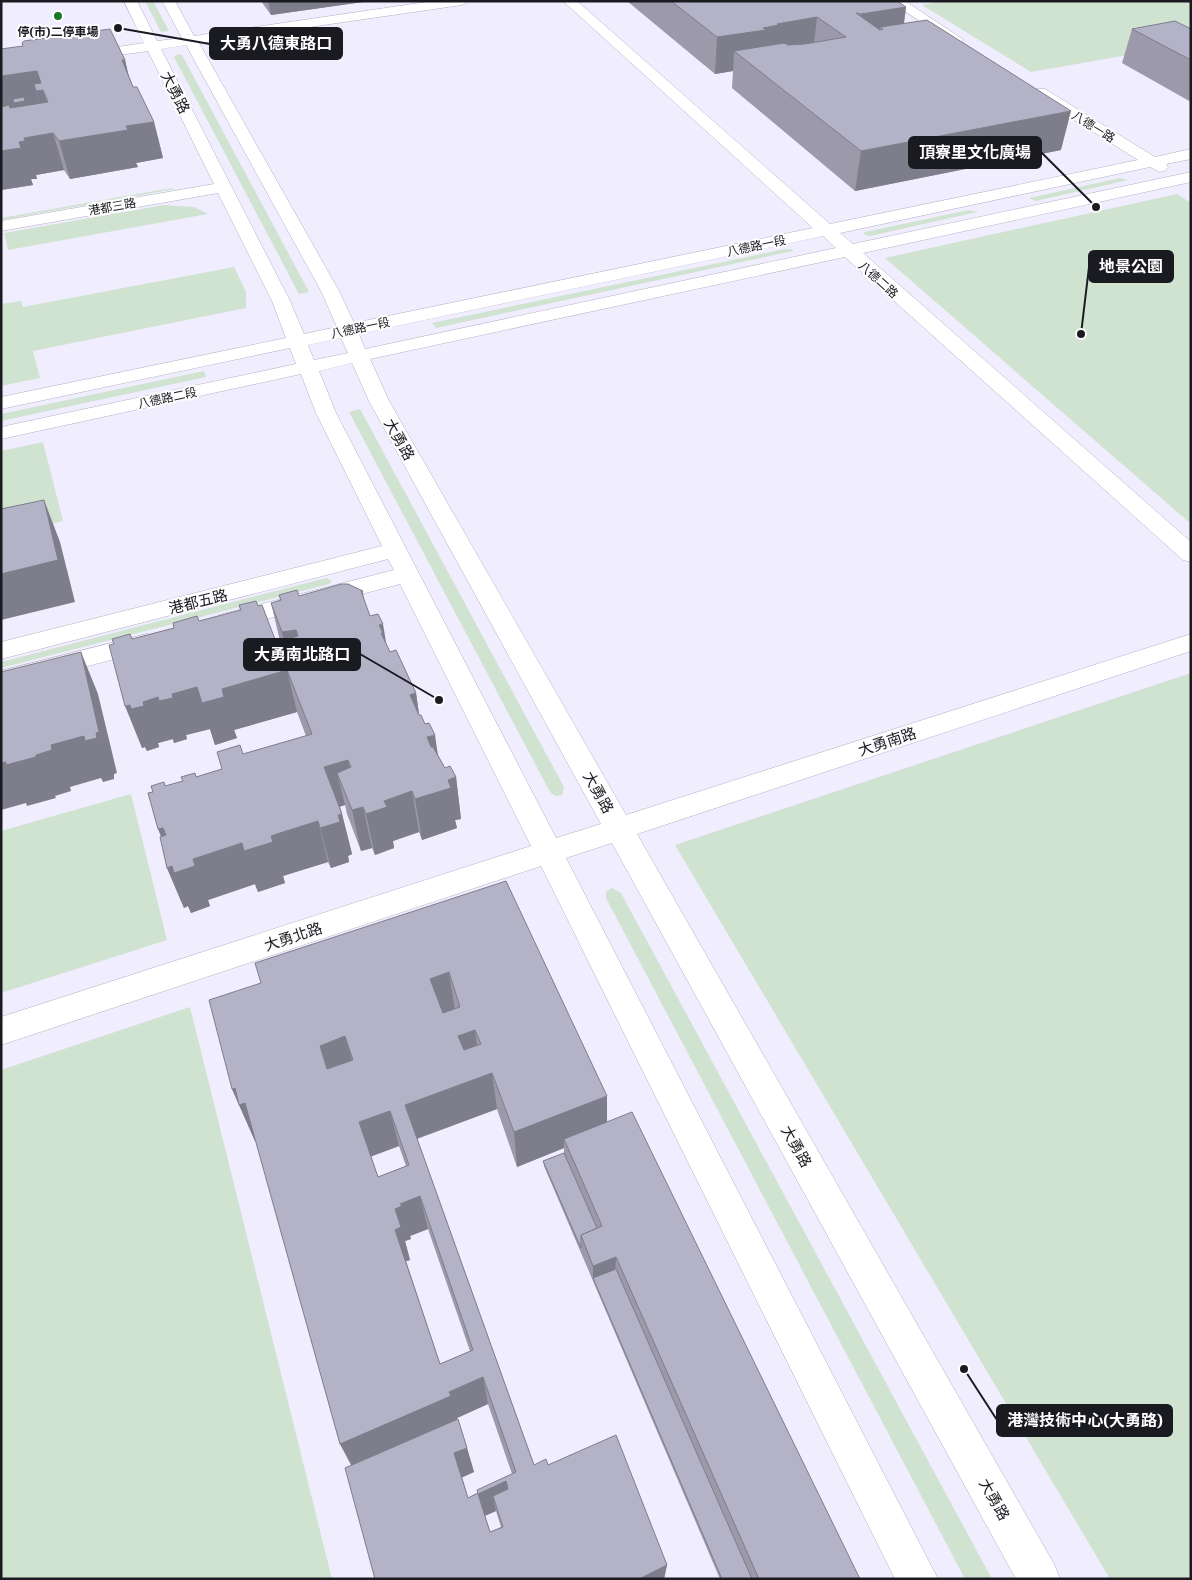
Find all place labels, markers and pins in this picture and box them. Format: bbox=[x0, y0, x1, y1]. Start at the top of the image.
marker: 停(市)二停車場 bbox=[52, 10, 64, 22]
place label: 停(市)二停車場 bbox=[18, 24, 98, 38]
callout: 大勇八德東路口 bbox=[210, 28, 342, 59]
callout: 頂寮里文化廣場 bbox=[909, 137, 1041, 168]
callout: 地景公園 bbox=[1089, 251, 1173, 282]
callout: 大勇南北路口 bbox=[244, 639, 360, 670]
callout: 港灣技術中心(大勇路) bbox=[997, 1405, 1172, 1436]

